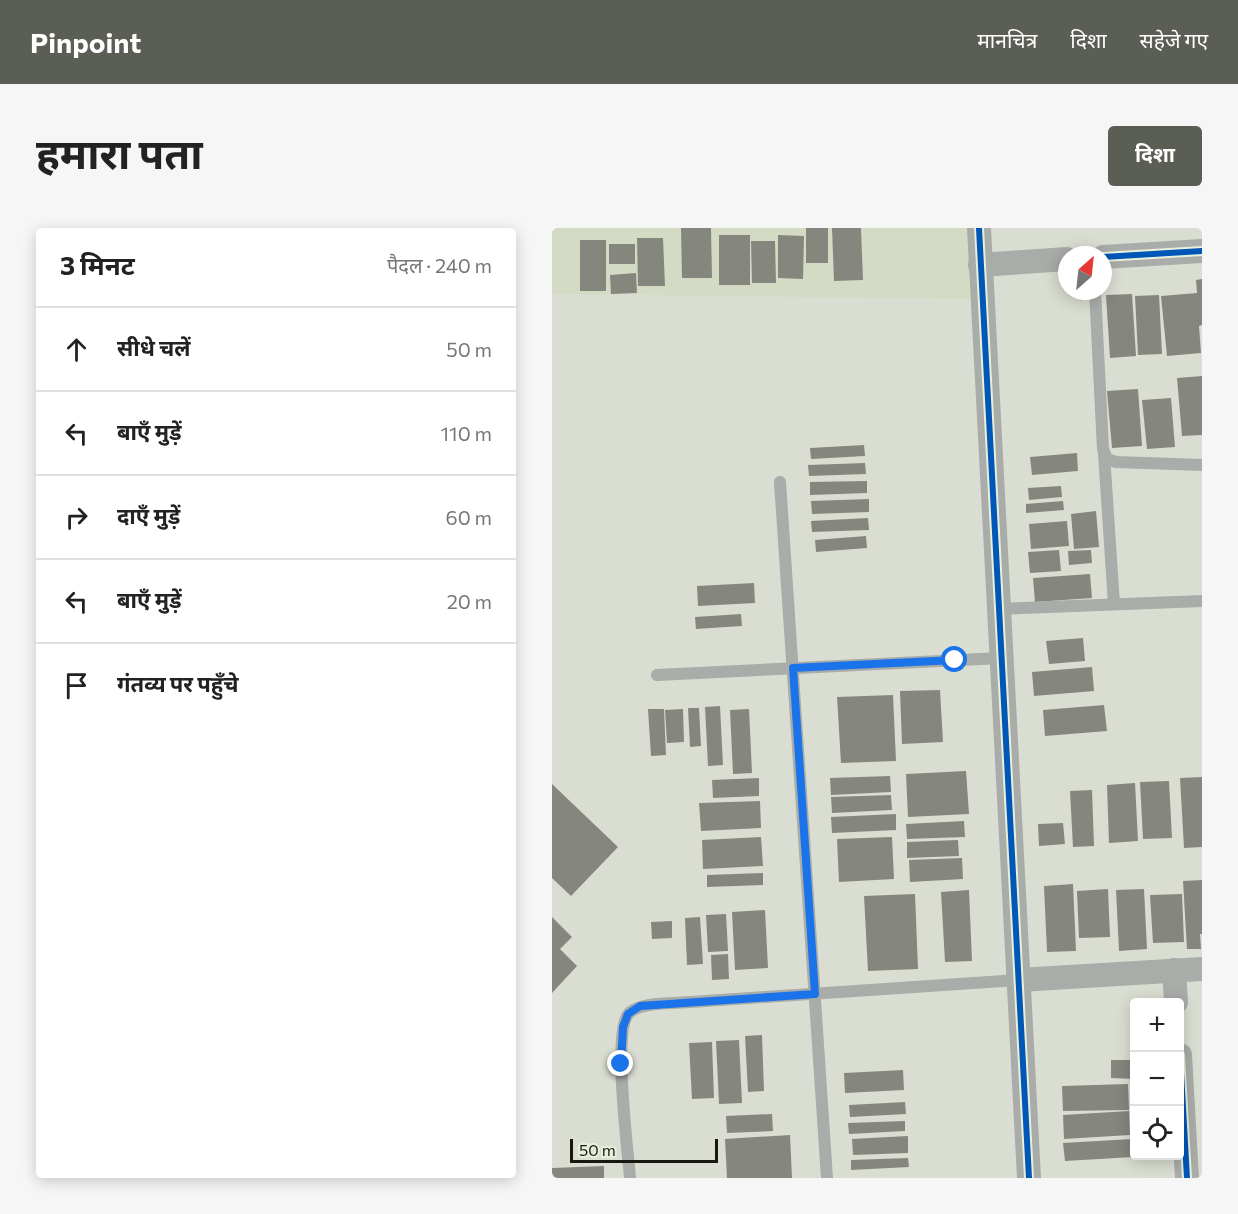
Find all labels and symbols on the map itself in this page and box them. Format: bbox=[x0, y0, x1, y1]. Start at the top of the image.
north arrow bbox=[1058, 246, 1112, 300]
route start bbox=[941, 646, 967, 672]
route end bbox=[607, 1050, 633, 1076]
scale bar bbox=[570, 1136, 718, 1164]

